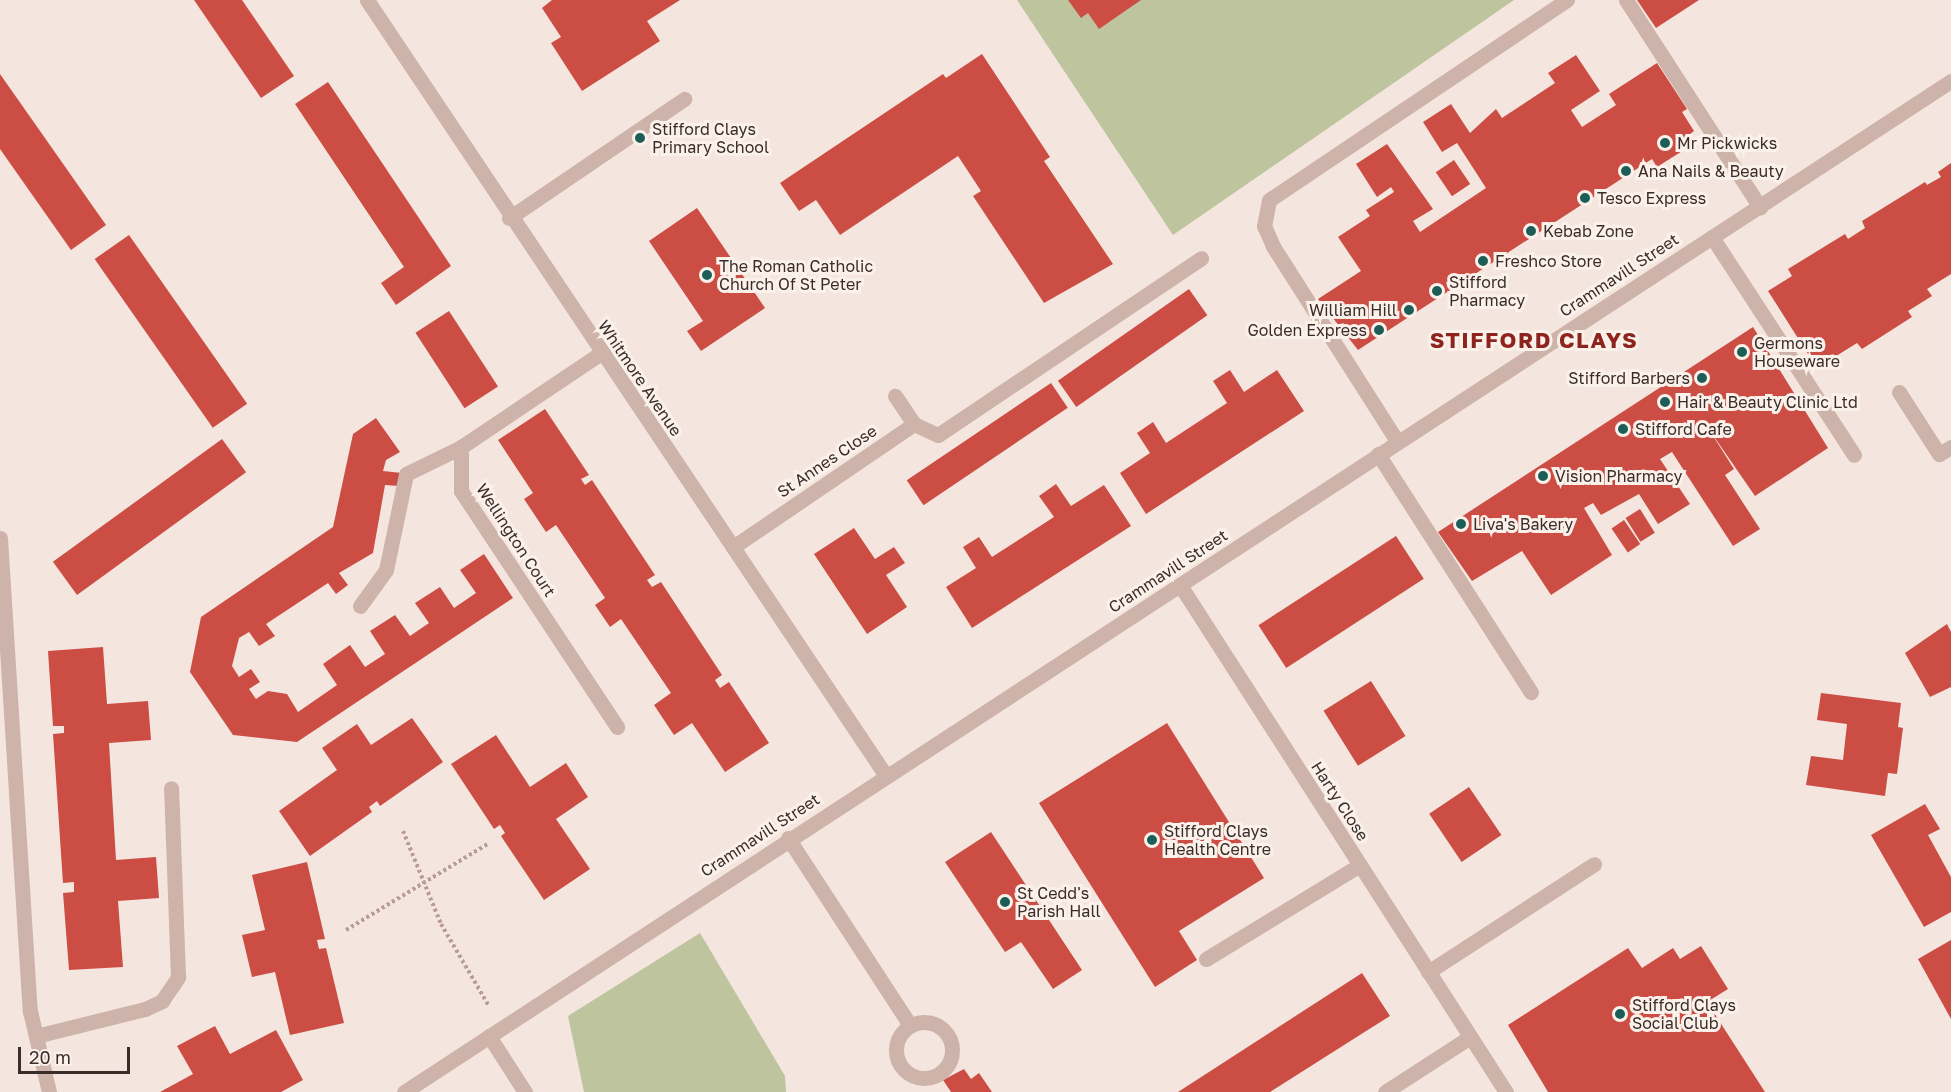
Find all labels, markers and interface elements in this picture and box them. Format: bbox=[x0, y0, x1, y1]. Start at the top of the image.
place label: Stifford Clays Primary School bbox=[652, 119, 769, 157]
marker: Stifford Clays Primary School bbox=[633, 131, 647, 145]
place label: Mr Pickwicks bbox=[1677, 133, 1777, 153]
marker: Mr Pickwicks bbox=[1658, 136, 1672, 150]
place label: Ana Nails & Beauty bbox=[1638, 161, 1784, 181]
marker: Ana Nails & Beauty bbox=[1619, 164, 1633, 178]
place label: Tesco Express bbox=[1597, 188, 1706, 208]
marker: Tesco Express bbox=[1578, 191, 1592, 205]
place label: Kebab Zone bbox=[1543, 221, 1634, 241]
marker: Kebab Zone bbox=[1524, 224, 1538, 238]
street label: Crammavill Street bbox=[1556, 229, 1682, 321]
place label: Freshco Store bbox=[1495, 251, 1602, 271]
marker: Freshco Store bbox=[1476, 254, 1490, 268]
place label: The Roman Catholic Church Of St Peter bbox=[719, 256, 873, 294]
marker: The Roman Catholic Church Of St Peter bbox=[700, 268, 714, 282]
place label: Stifford Pharmacy bbox=[1449, 272, 1525, 310]
marker: Stifford Pharmacy bbox=[1430, 284, 1444, 298]
place label: William Hill bbox=[1309, 300, 1397, 320]
marker: William Hill bbox=[1402, 303, 1416, 317]
street label: Whitmore Avenue bbox=[594, 316, 686, 440]
place label: Golden Express bbox=[1247, 320, 1367, 340]
marker: Golden Express bbox=[1372, 323, 1386, 337]
district label: STIFFORD CLAYS bbox=[1430, 327, 1638, 353]
place label: Germons Houseware bbox=[1754, 333, 1840, 371]
marker: Germons Houseware bbox=[1735, 345, 1749, 359]
place label: Stifford Barbers bbox=[1568, 368, 1690, 388]
marker: Stifford Barbers bbox=[1695, 371, 1709, 385]
place label: Hair & Beauty Clinic Ltd bbox=[1677, 392, 1858, 412]
marker: Hair & Beauty Clinic Ltd bbox=[1658, 395, 1672, 409]
place label: Stifford Cafe bbox=[1635, 419, 1732, 439]
street label: St Annes Close bbox=[774, 421, 880, 501]
marker: Stifford Cafe bbox=[1616, 422, 1630, 436]
place label: Vision Pharmacy bbox=[1555, 466, 1682, 486]
marker: Vision Pharmacy bbox=[1536, 469, 1550, 483]
street label: Wellington Court bbox=[472, 480, 560, 600]
place label: Liva's Bakery bbox=[1473, 514, 1573, 534]
marker: Liva's Bakery bbox=[1454, 517, 1468, 531]
street label: Crammavill Street bbox=[1105, 525, 1231, 617]
street label: Harty Close bbox=[1307, 758, 1373, 844]
street label: Crammavill Street bbox=[697, 789, 823, 881]
place label: Stifford Clays Health Centre bbox=[1164, 821, 1271, 859]
marker: Stifford Clays Health Centre bbox=[1145, 833, 1159, 847]
place label: St Cedd's Parish Hall bbox=[1017, 883, 1101, 921]
marker: St Cedd's Parish Hall bbox=[998, 895, 1012, 909]
place label: Stifford Clays Social Club bbox=[1632, 995, 1736, 1033]
marker: Stifford Clays Social Club bbox=[1613, 1007, 1627, 1021]
scale bar bbox=[21, 1035, 134, 1073]
text: 20 m bbox=[29, 1046, 71, 1068]

